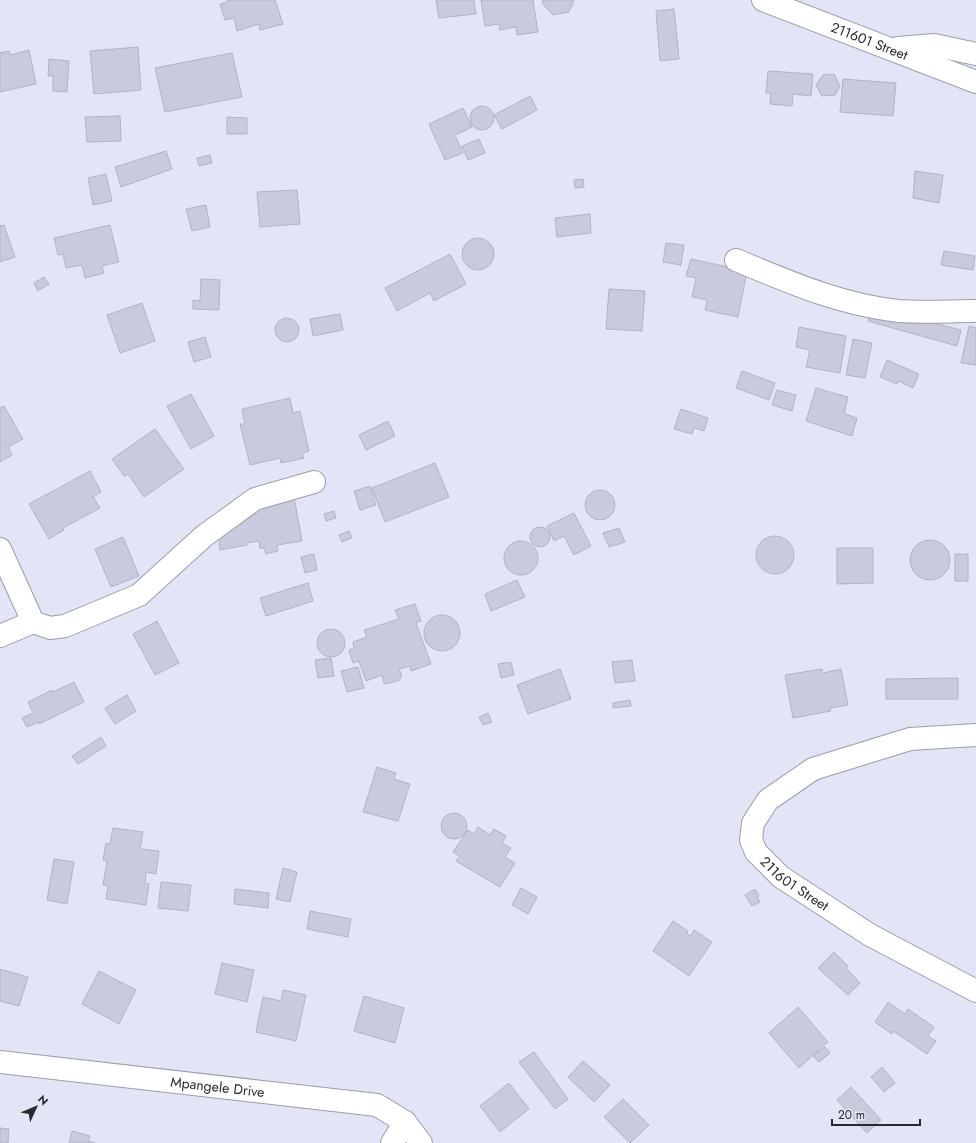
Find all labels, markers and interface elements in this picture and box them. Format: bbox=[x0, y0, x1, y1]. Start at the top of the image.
street label: 211601 Street bbox=[828, 17, 911, 65]
street label: 211601 Street bbox=[756, 852, 833, 916]
street label: Mpangele Drive bbox=[170, 1072, 266, 1102]
north arrow bbox=[16, 1087, 56, 1127]
text: N bbox=[34, 1091, 52, 1109]
scale bar bbox=[832, 1101, 920, 1127]
text: 20 m bbox=[838, 1106, 865, 1124]

